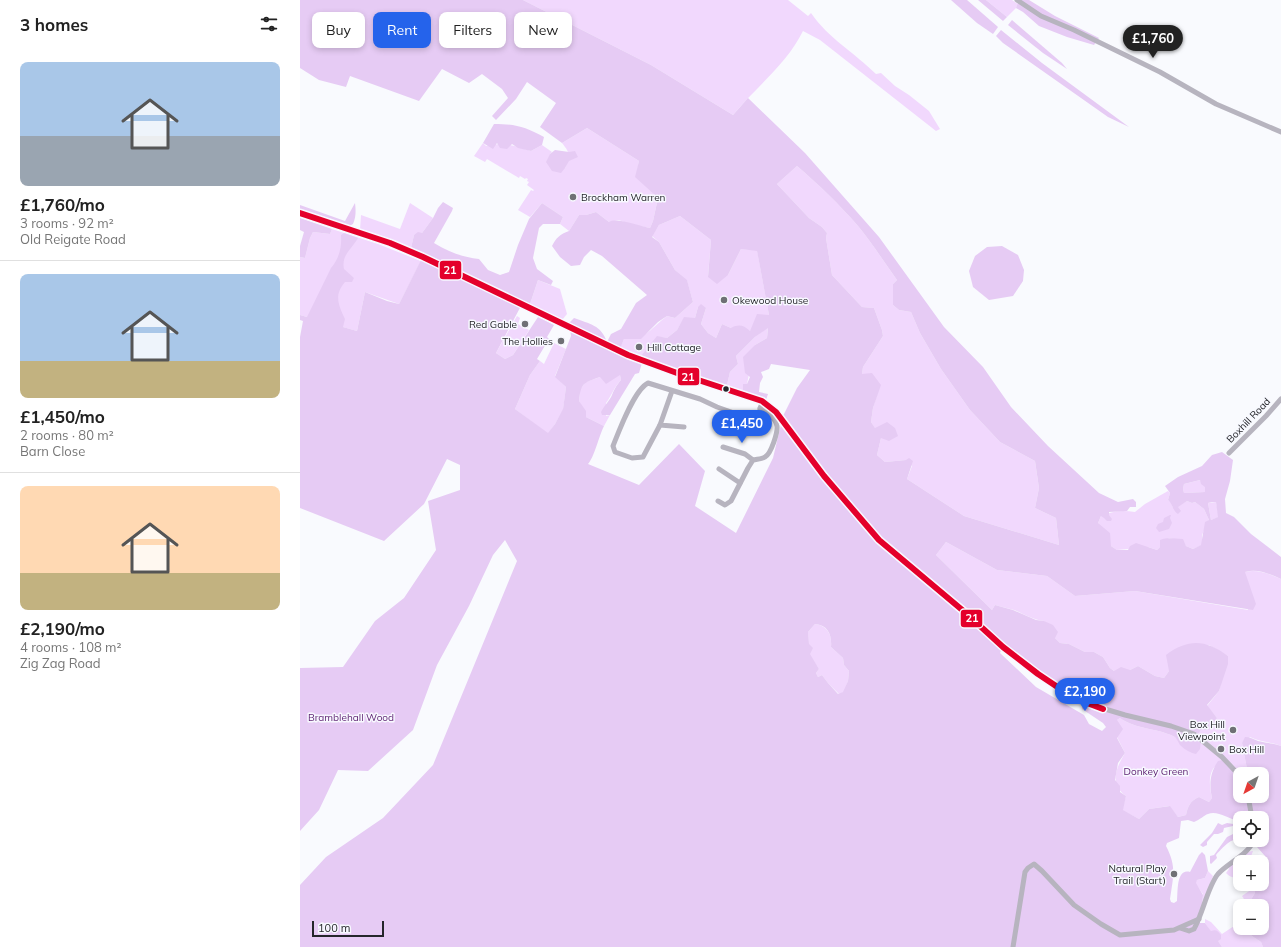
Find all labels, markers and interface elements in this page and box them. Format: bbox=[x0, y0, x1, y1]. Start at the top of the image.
chip: Buy bbox=[312, 12, 365, 48]
chip: Rent bbox=[373, 12, 431, 48]
chip: Filters bbox=[439, 12, 506, 48]
chip: New bbox=[514, 12, 572, 48]
icon: filters bbox=[258, 13, 280, 35]
text: 3 homes bbox=[20, 14, 88, 35]
pin: £1,760 bbox=[1120, 25, 1186, 59]
text: £1,760 bbox=[1132, 30, 1174, 46]
icon: home bbox=[114, 88, 186, 160]
place label: Brockham Warren bbox=[581, 191, 666, 204]
marker: Brockham Warren bbox=[568, 192, 578, 202]
text: £1,760/mo bbox=[20, 194, 105, 215]
text: 3 rooms · 92 m² bbox=[20, 215, 114, 231]
text: Old Reigate Road bbox=[20, 231, 126, 247]
line badge: 21 bbox=[439, 260, 462, 280]
text: 21 bbox=[443, 263, 457, 277]
place label: Okewood House bbox=[732, 294, 808, 307]
marker: Okewood House bbox=[719, 295, 729, 305]
icon: home bbox=[114, 300, 186, 372]
place label: Red Gable bbox=[469, 318, 517, 331]
marker: Red Gable bbox=[520, 319, 530, 329]
place label: The Hollies bbox=[502, 335, 553, 348]
marker: The Hollies bbox=[556, 336, 566, 346]
place label: Hill Cottage bbox=[647, 341, 701, 354]
marker: Hill Cottage bbox=[634, 342, 644, 352]
line badge: 21 bbox=[677, 367, 700, 386]
text: 21 bbox=[681, 370, 695, 384]
unlabelled marker bbox=[721, 384, 731, 394]
street label: Boxhill Road bbox=[1224, 395, 1273, 446]
text: £1,450/mo bbox=[20, 406, 105, 427]
pin: £1,450 bbox=[709, 410, 775, 444]
text: £1,450 bbox=[721, 415, 763, 431]
text: 2 rooms · 80 m² bbox=[20, 427, 114, 443]
text: Barn Close bbox=[20, 443, 85, 459]
icon: home bbox=[114, 512, 186, 584]
line badge: 21 bbox=[960, 609, 983, 628]
text: 21 bbox=[965, 611, 979, 625]
text: £2,190/mo bbox=[20, 618, 105, 639]
text: 4 rooms · 108 m² bbox=[20, 639, 121, 655]
text: Zig Zag Road bbox=[20, 655, 101, 671]
pin: £2,190 bbox=[1052, 678, 1118, 712]
text: £2,190 bbox=[1064, 683, 1106, 699]
park label: Bramblehall Wood bbox=[308, 711, 394, 724]
place label: Box Hill Viewpoint bbox=[1178, 718, 1225, 743]
marker: Box Hill Viewpoint bbox=[1228, 725, 1238, 735]
place label: Box Hill bbox=[1229, 743, 1264, 756]
marker: Box Hill bbox=[1216, 744, 1226, 754]
park label: Donkey Green bbox=[1124, 765, 1189, 778]
north arrow bbox=[1233, 767, 1269, 803]
map controls bbox=[1233, 767, 1269, 935]
button: locate bbox=[1233, 811, 1269, 847]
button: + bbox=[1233, 855, 1269, 891]
place label: Natural Play Trail (Start) bbox=[1109, 862, 1167, 887]
marker: Natural Play Trail (Start) bbox=[1169, 869, 1179, 879]
button: − bbox=[1233, 899, 1269, 935]
scale bar bbox=[312, 919, 384, 938]
text: 100 m bbox=[318, 921, 350, 935]

